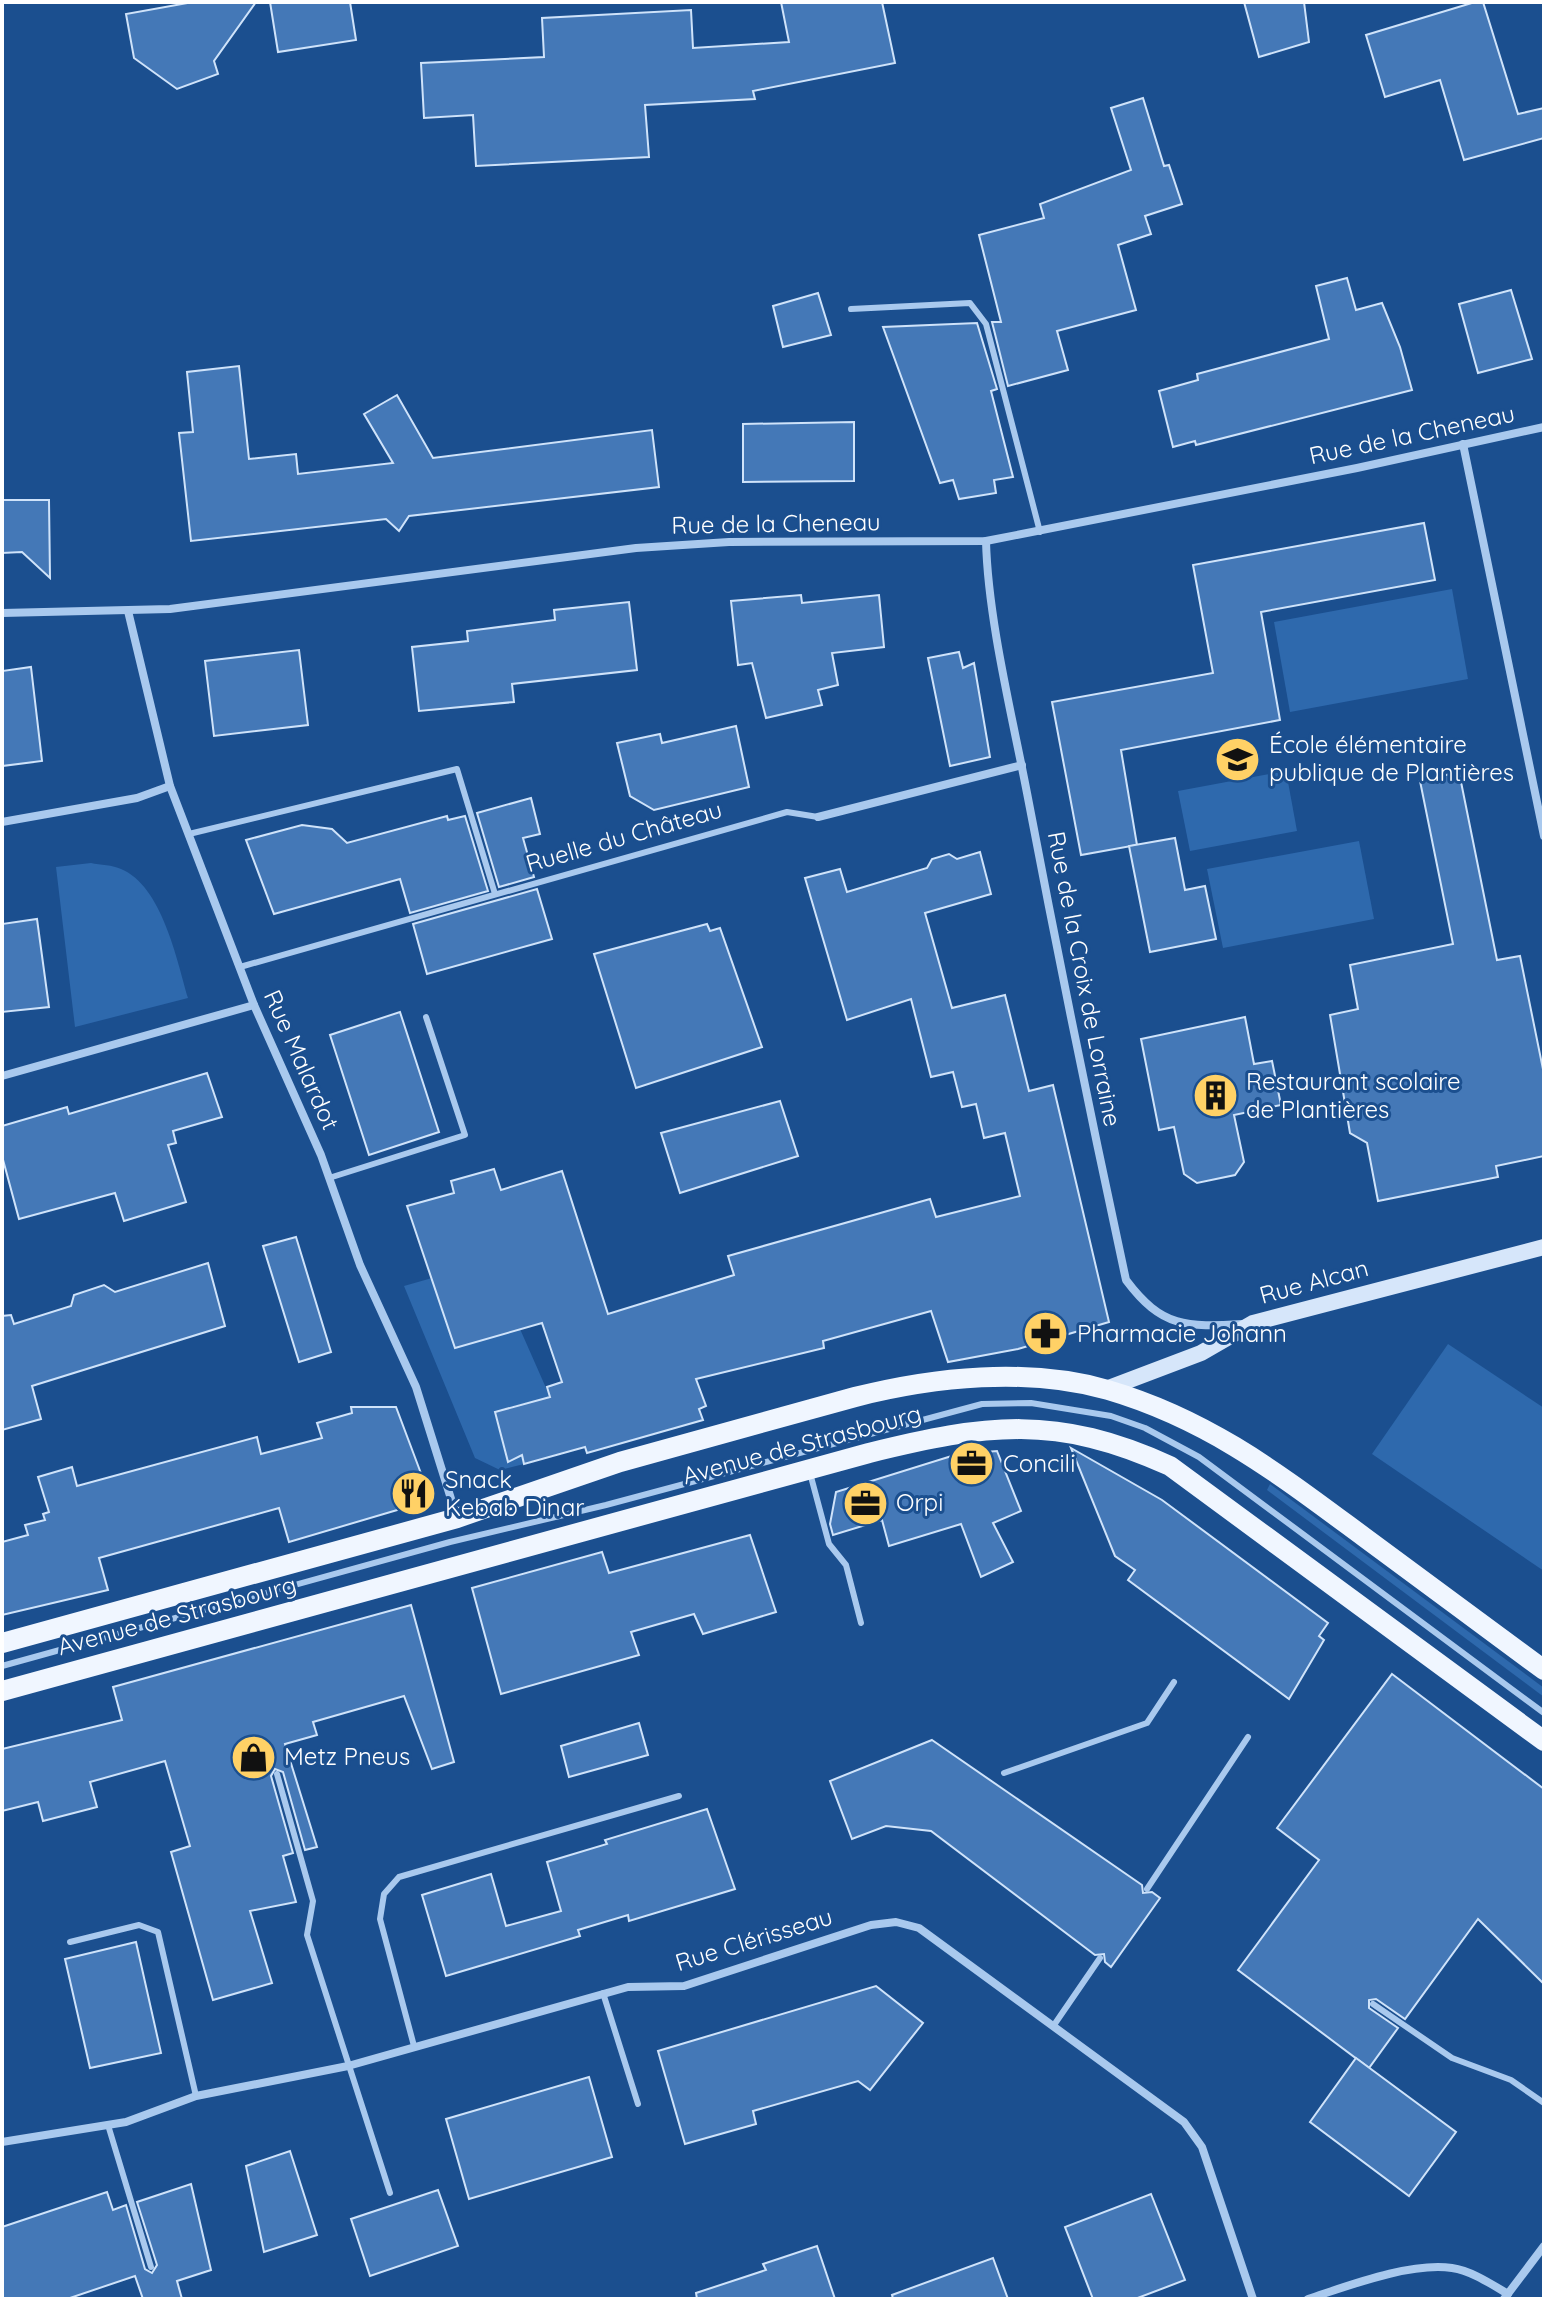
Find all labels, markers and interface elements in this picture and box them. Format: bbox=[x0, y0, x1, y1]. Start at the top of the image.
street label: Rue de la Cheneau bbox=[1306, 398, 1517, 470]
street label: Rue de la Cheneau bbox=[671, 506, 881, 540]
place label: École élémentaire publique de Plantières bbox=[1269, 729, 1514, 787]
school or university icon: École élémentaire publique de Plantières bbox=[1214, 735, 1262, 783]
street label: Ruelle du Château bbox=[522, 794, 725, 878]
street label: Rue de la Croix de Lorraine bbox=[1042, 829, 1128, 1129]
street label: Rue Malardot bbox=[258, 985, 346, 1134]
place label: Restaurant scolaire de Plantières bbox=[1246, 1066, 1461, 1124]
building icon: Restaurant scolaire de Plantières bbox=[1191, 1072, 1239, 1120]
street label: Rue Alcan bbox=[1256, 1252, 1371, 1310]
pharmacy icon: Pharmacie Johann bbox=[1022, 1310, 1070, 1358]
place label: Pharmacie Johann bbox=[1077, 1318, 1287, 1348]
street label: Avenue de Strasbourg bbox=[679, 1398, 925, 1490]
office icon: Concili bbox=[948, 1440, 996, 1488]
place label: Concili bbox=[1003, 1448, 1075, 1478]
place label: Snack Kebab Dinar bbox=[445, 1464, 585, 1522]
restaurant icon: Snack Kebab Dinar bbox=[390, 1470, 438, 1518]
office icon: Orpi bbox=[841, 1479, 889, 1527]
place label: Orpi bbox=[896, 1487, 943, 1517]
street label: Avenue de Strasbourg bbox=[54, 1569, 300, 1661]
shop icon: Metz Pneus bbox=[229, 1733, 277, 1781]
place label: Metz Pneus bbox=[284, 1741, 410, 1771]
street label: Rue Clérisseau bbox=[672, 1901, 836, 1977]

